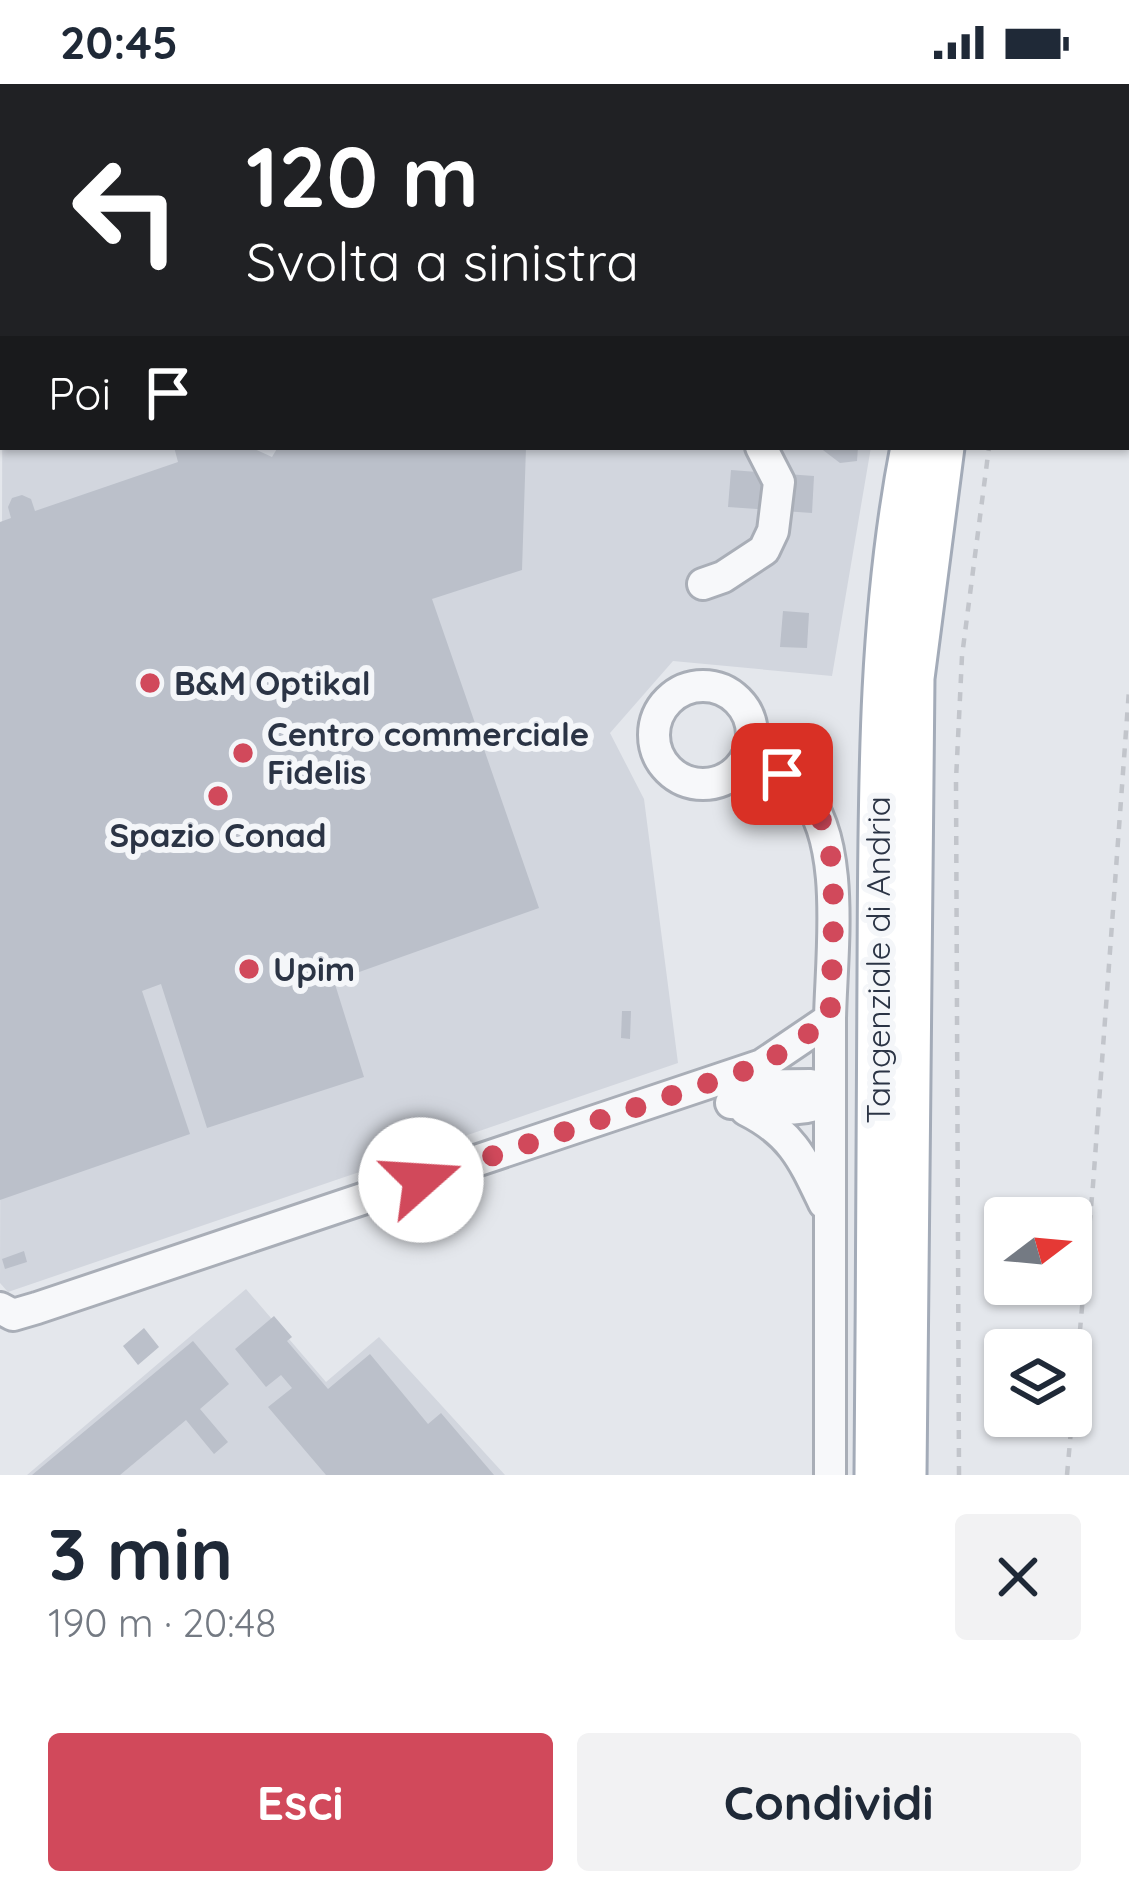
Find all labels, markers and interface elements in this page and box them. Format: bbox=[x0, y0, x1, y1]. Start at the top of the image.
text: 20:45 bbox=[60, 14, 178, 70]
text: 120 m bbox=[246, 123, 479, 228]
icon: left bbox=[48, 132, 204, 288]
text: Svolta a sinistra bbox=[246, 227, 639, 295]
icon: arrive bbox=[135, 360, 201, 426]
text: Poi bbox=[48, 365, 111, 421]
place label: B&M Optikal bbox=[174, 662, 371, 703]
marker: B&M Optikal bbox=[137, 670, 163, 696]
place label: Centro commerciale Fidelis bbox=[267, 713, 589, 792]
pin bbox=[731, 723, 833, 825]
marker: Centro commerciale Fidelis bbox=[230, 740, 256, 766]
icon: arrive bbox=[749, 741, 815, 807]
marker: Spazio Conad bbox=[205, 783, 231, 809]
street label: Tangenziale di Andria bbox=[857, 796, 898, 1124]
place label: Spazio Conad bbox=[109, 814, 327, 855]
place label: Upim bbox=[273, 948, 355, 989]
marker: Upim bbox=[236, 956, 262, 982]
position arrow bbox=[358, 1117, 484, 1243]
north arrow bbox=[984, 1197, 1092, 1305]
map controls bbox=[984, 1197, 1092, 1437]
button: layers bbox=[984, 1329, 1092, 1437]
text: 3 min bbox=[48, 1508, 233, 1598]
button: close bbox=[955, 1514, 1081, 1640]
text: 190 m · 20:48 bbox=[48, 1598, 276, 1647]
button: Esci bbox=[48, 1733, 553, 1871]
button: Condividi bbox=[577, 1733, 1081, 1871]

